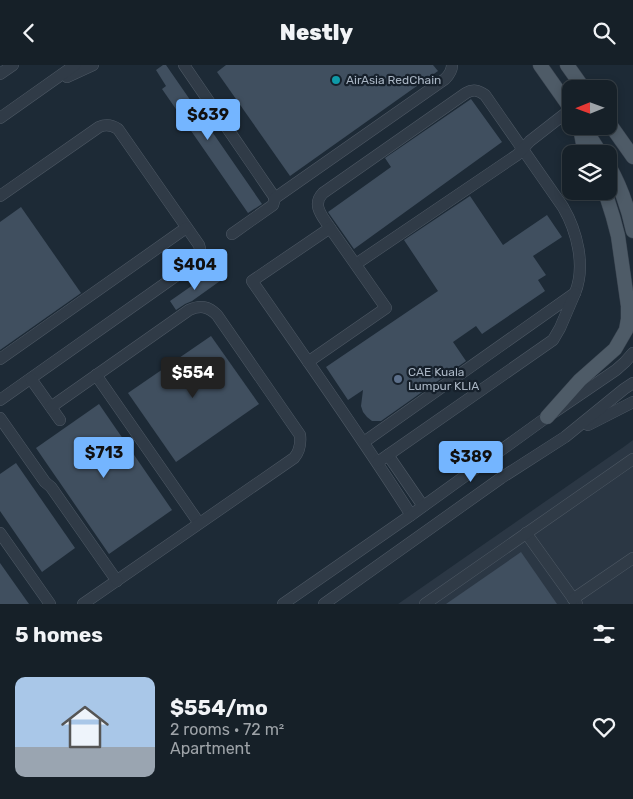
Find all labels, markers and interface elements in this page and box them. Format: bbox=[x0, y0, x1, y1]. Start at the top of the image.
icon: back bbox=[15, 19, 43, 47]
text: Nestly bbox=[280, 19, 353, 46]
icon: search bbox=[590, 19, 618, 47]
place label: AirAsia RedChain bbox=[346, 73, 441, 87]
marker: AirAsia RedChain bbox=[330, 74, 342, 86]
north arrow bbox=[562, 80, 618, 135]
map controls bbox=[562, 80, 617, 200]
pin: $639 bbox=[178, 99, 238, 141]
text: $639 bbox=[187, 105, 229, 124]
button: layers bbox=[562, 145, 617, 200]
pin: $404 bbox=[165, 249, 225, 291]
text: $404 bbox=[173, 255, 217, 274]
pin: $554 bbox=[163, 357, 223, 399]
text: $554 bbox=[172, 363, 214, 382]
place label: CAE Kuala Lumpur KLIA bbox=[408, 365, 479, 393]
marker: CAE Kuala Lumpur KLIA bbox=[392, 373, 404, 385]
pin: $713 bbox=[74, 437, 134, 479]
pin: $389 bbox=[441, 441, 501, 483]
text: $713 bbox=[85, 443, 123, 462]
text: $389 bbox=[450, 447, 492, 466]
icon: filters bbox=[590, 620, 618, 648]
text: 5 homes bbox=[15, 622, 103, 647]
text: $554/mo bbox=[170, 695, 268, 720]
icon: home bbox=[55, 697, 115, 757]
icon: heart bbox=[590, 713, 618, 741]
text: 2 rooms · 72 m² bbox=[170, 720, 284, 739]
text: Apartment bbox=[170, 739, 250, 758]

